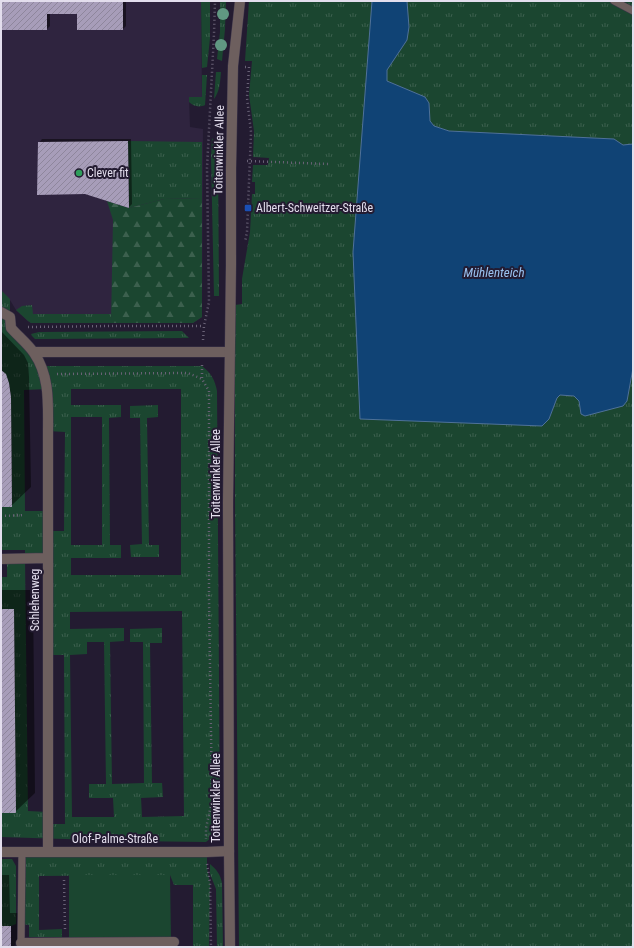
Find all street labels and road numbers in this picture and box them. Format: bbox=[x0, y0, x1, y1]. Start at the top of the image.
street label: Toitenwinkler Allee bbox=[211, 105, 227, 195]
street label: Toitenwinkler Allee bbox=[209, 429, 223, 519]
street label: Schlehenweg bbox=[28, 569, 42, 631]
street label: Toitenwinkler Allee bbox=[209, 753, 223, 843]
street label: Olof-Palme-Straße bbox=[72, 832, 159, 846]

